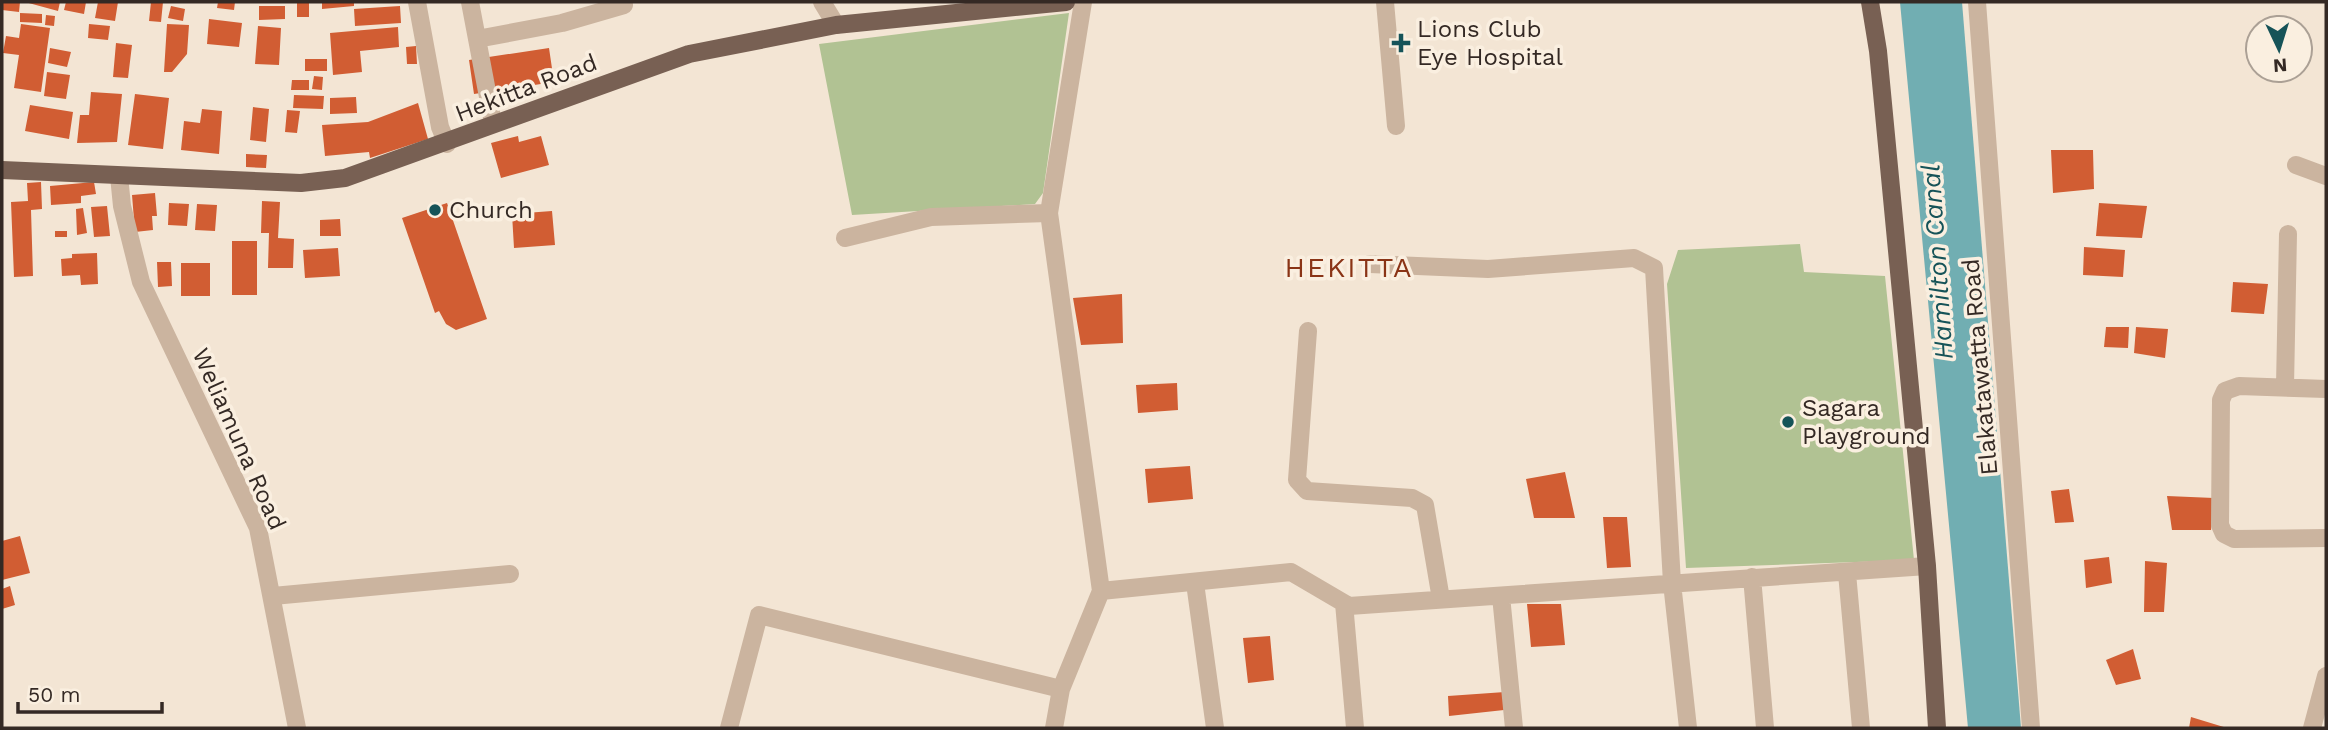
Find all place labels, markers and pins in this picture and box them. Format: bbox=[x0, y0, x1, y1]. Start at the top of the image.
place label: Lions Club Eye Hospital bbox=[1417, 15, 1564, 71]
marker: Lions Club Eye Hospital bbox=[1391, 33, 1411, 53]
place label: Church bbox=[449, 196, 533, 224]
marker: Church bbox=[427, 202, 443, 218]
place label: Sagara Playground bbox=[1802, 394, 1931, 450]
marker: Sagara Playground bbox=[1780, 414, 1796, 430]

